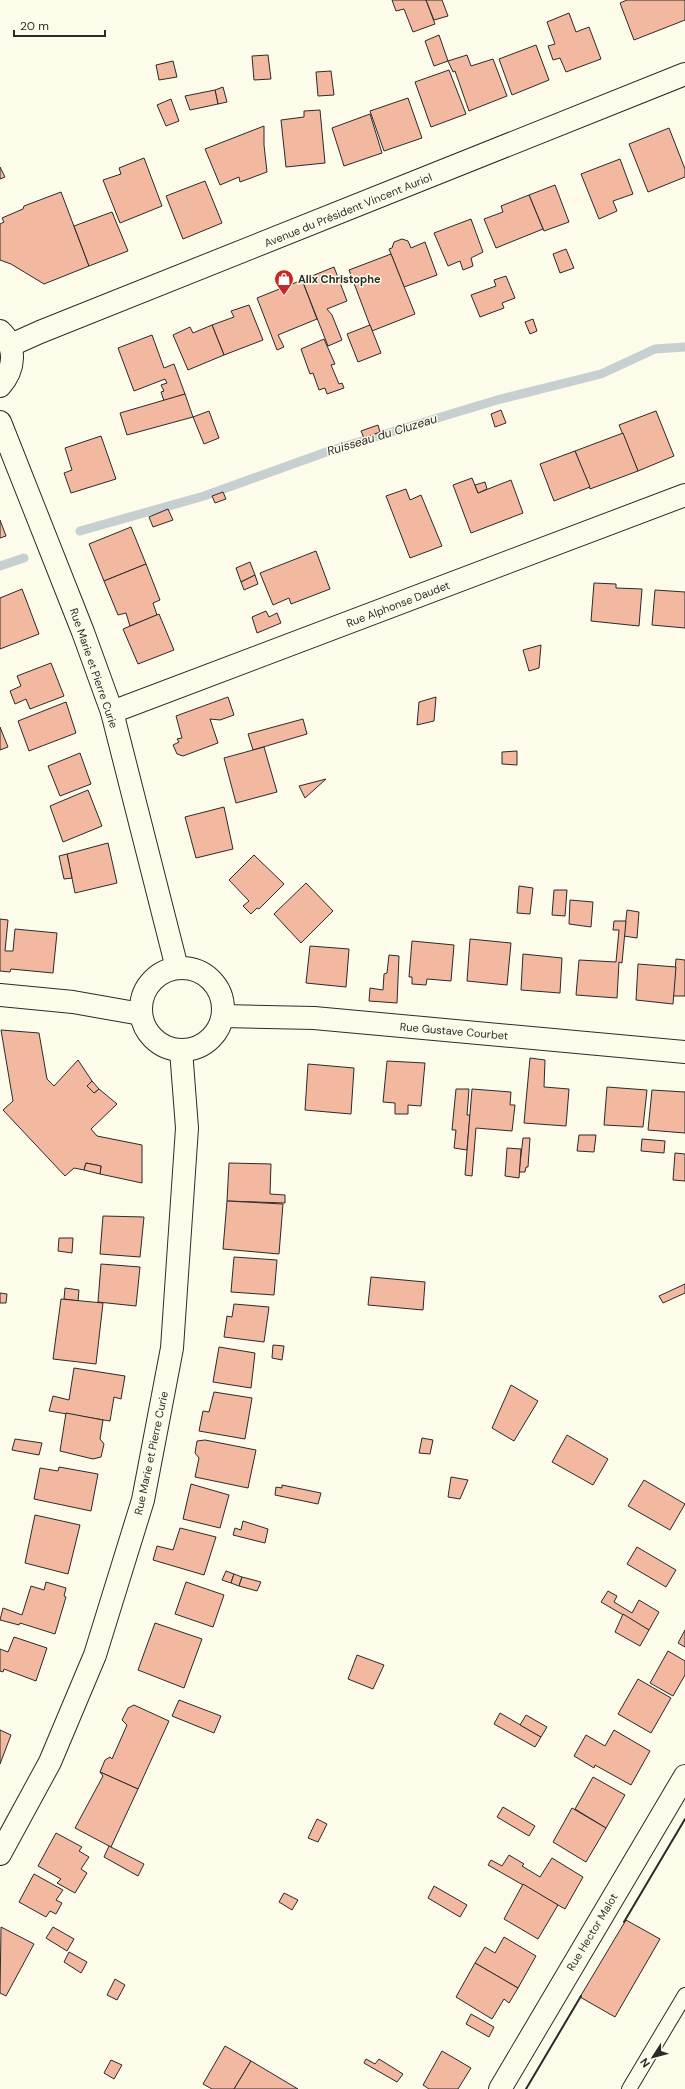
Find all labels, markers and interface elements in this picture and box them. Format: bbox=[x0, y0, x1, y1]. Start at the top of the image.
scale bar bbox=[14, 12, 105, 38]
text: 20 m bbox=[20, 18, 49, 34]
street label: Avenue du Président Vincent Auriol bbox=[262, 170, 434, 250]
shop icon: Alix Christophe bbox=[273, 268, 295, 296]
place label: Alix Christophe bbox=[298, 272, 381, 286]
water label: Ruisseau du Cluzeau bbox=[325, 411, 439, 459]
street label: Rue Alphonse Daudet bbox=[344, 578, 452, 630]
street label: Rue Marie et Pierre Curie bbox=[67, 606, 121, 730]
street label: Rue Gustave Courbet bbox=[399, 1019, 509, 1043]
street label: Rue Marie et Pierre Curie bbox=[131, 1390, 171, 1516]
street label: Rue Hector Malot bbox=[563, 1891, 621, 1973]
north arrow bbox=[633, 2037, 673, 2077]
text: N bbox=[637, 2056, 653, 2070]

